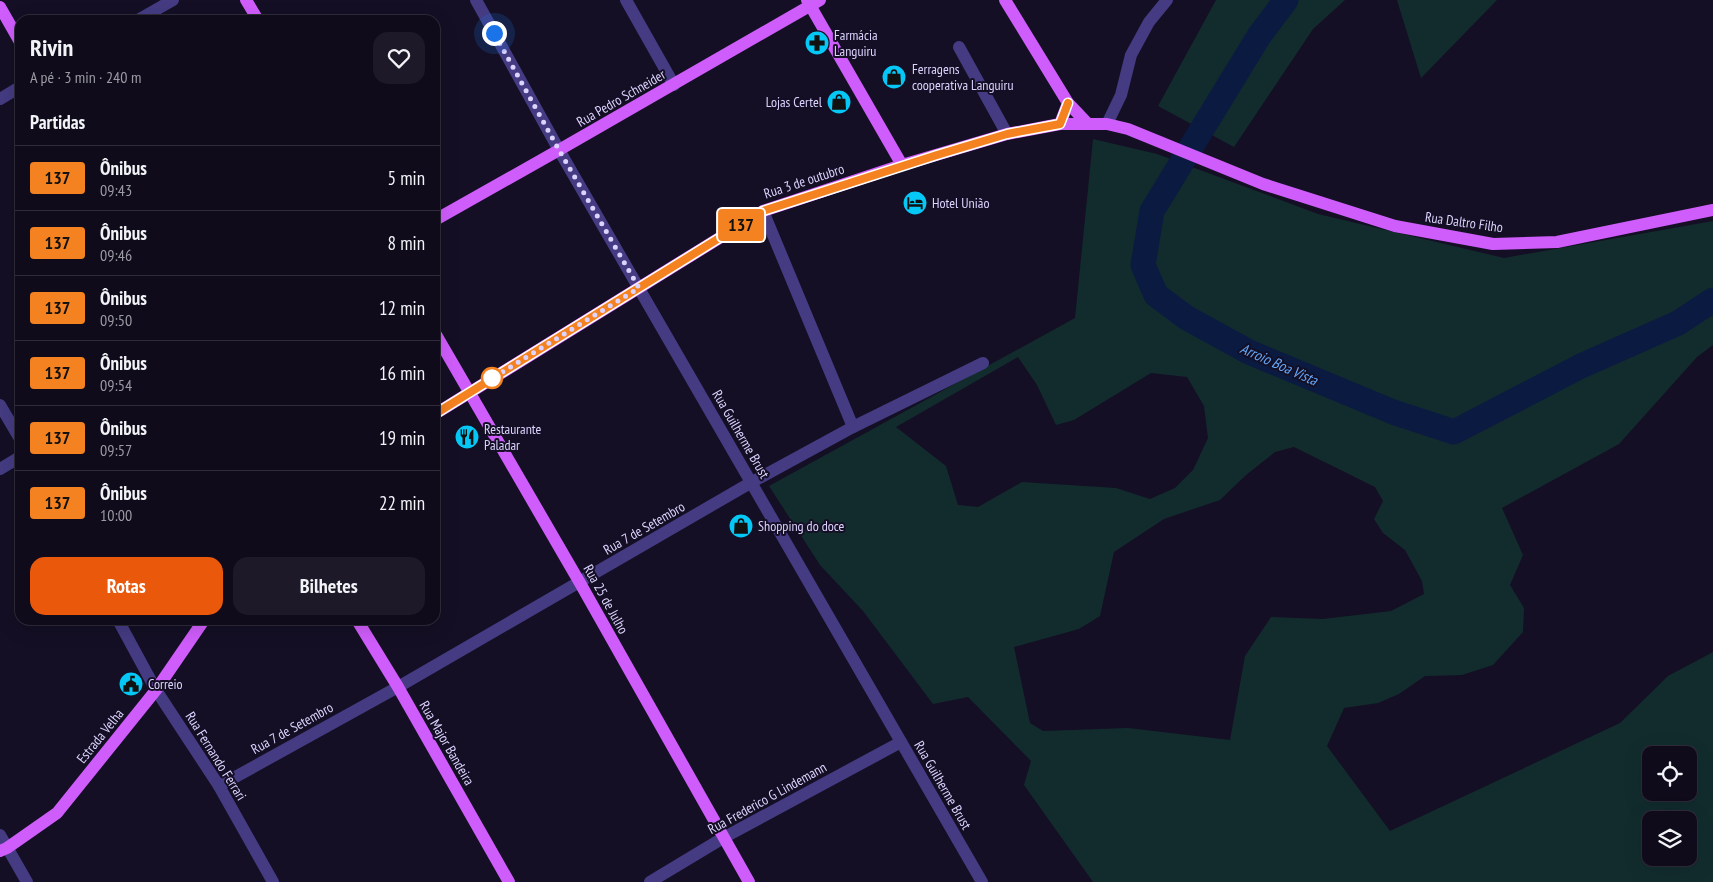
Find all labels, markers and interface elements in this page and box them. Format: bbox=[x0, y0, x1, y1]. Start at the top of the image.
your location bbox=[482, 21, 507, 46]
place label: Farmácia Languiru bbox=[834, 26, 878, 60]
pharmacy icon: Farmácia Languiru bbox=[804, 30, 830, 56]
text: Rivin bbox=[30, 32, 73, 63]
button: heart bbox=[373, 32, 425, 84]
place label: Ferragens cooperativa Languiru bbox=[912, 60, 1013, 94]
shop icon: Ferragens cooperativa Languiru bbox=[881, 64, 907, 90]
street label: Rua Pedro Schneider bbox=[573, 65, 669, 131]
text: A pé · 3 min · 240 m bbox=[30, 67, 141, 87]
shop icon: Lojas Certel bbox=[826, 89, 852, 115]
place label: Lojas Certel bbox=[766, 93, 823, 111]
text: Partidas bbox=[30, 110, 85, 134]
text: Ônibus bbox=[100, 156, 147, 180]
street label: Rua 3 de outubro bbox=[762, 160, 846, 202]
text: 137 bbox=[45, 166, 70, 189]
text: 5 min bbox=[388, 166, 425, 190]
text: 09:43 bbox=[100, 180, 132, 200]
hotel icon: Hotel União bbox=[902, 190, 928, 216]
place label: Hotel União bbox=[932, 194, 989, 212]
street label: Rua Daltro Filho bbox=[1424, 208, 1504, 236]
line badge: 137 bbox=[712, 209, 770, 241]
text: 137 bbox=[728, 213, 754, 236]
text: Ônibus bbox=[100, 221, 147, 245]
text: 137 bbox=[45, 231, 70, 254]
text: 8 min bbox=[388, 231, 425, 255]
text: 09:46 bbox=[100, 245, 132, 265]
text: Ônibus bbox=[100, 286, 147, 310]
text: 137 bbox=[45, 296, 70, 319]
text: 12 min bbox=[379, 296, 425, 320]
text: 09:50 bbox=[100, 310, 132, 330]
water label: Arroio Boa Vista bbox=[1237, 339, 1321, 390]
text: Ônibus bbox=[100, 351, 147, 375]
text: 137 bbox=[45, 361, 70, 384]
text: 16 min bbox=[379, 361, 425, 385]
unlabelled marker bbox=[481, 367, 503, 389]
text: 09:54 bbox=[100, 375, 132, 395]
street label: Rua Guilherme Brust bbox=[708, 386, 774, 482]
text: Ônibus bbox=[100, 416, 147, 440]
place label: Restaurante Paladar bbox=[484, 420, 542, 454]
restaurant icon: Restaurante Paladar bbox=[454, 424, 480, 450]
text: 137 bbox=[45, 426, 70, 449]
text: 19 min bbox=[379, 426, 425, 450]
text: 09:57 bbox=[100, 440, 132, 460]
text: Ônibus bbox=[100, 481, 147, 505]
text: 137 bbox=[45, 491, 70, 514]
text: 22 min bbox=[379, 491, 425, 515]
street label: Rua 7 de Setembro bbox=[600, 497, 688, 559]
text: 10:00 bbox=[100, 505, 132, 525]
shop icon: Shopping do doce bbox=[728, 513, 754, 539]
place label: Shopping do doce bbox=[758, 517, 845, 535]
button: Rotas bbox=[30, 557, 223, 615]
button: Bilhetes bbox=[233, 557, 425, 615]
street label: Rua 25 de Julho bbox=[580, 561, 632, 637]
public building icon: Correio bbox=[118, 671, 144, 697]
place label: Correio bbox=[148, 675, 183, 693]
street label: Rua 7 de Setembro bbox=[248, 698, 336, 758]
street label: Rua Major Bandeira bbox=[416, 698, 478, 788]
street label: Estrada Velha bbox=[73, 705, 127, 767]
street label: Rua Fernando Ferrari bbox=[181, 708, 251, 804]
street label: Rua Guilherme Brust bbox=[910, 737, 976, 833]
map controls bbox=[1642, 746, 1697, 866]
button: locate bbox=[1642, 746, 1697, 801]
street label: Rua Frederico G Lindemann bbox=[704, 758, 830, 838]
button: layers bbox=[1642, 811, 1697, 866]

